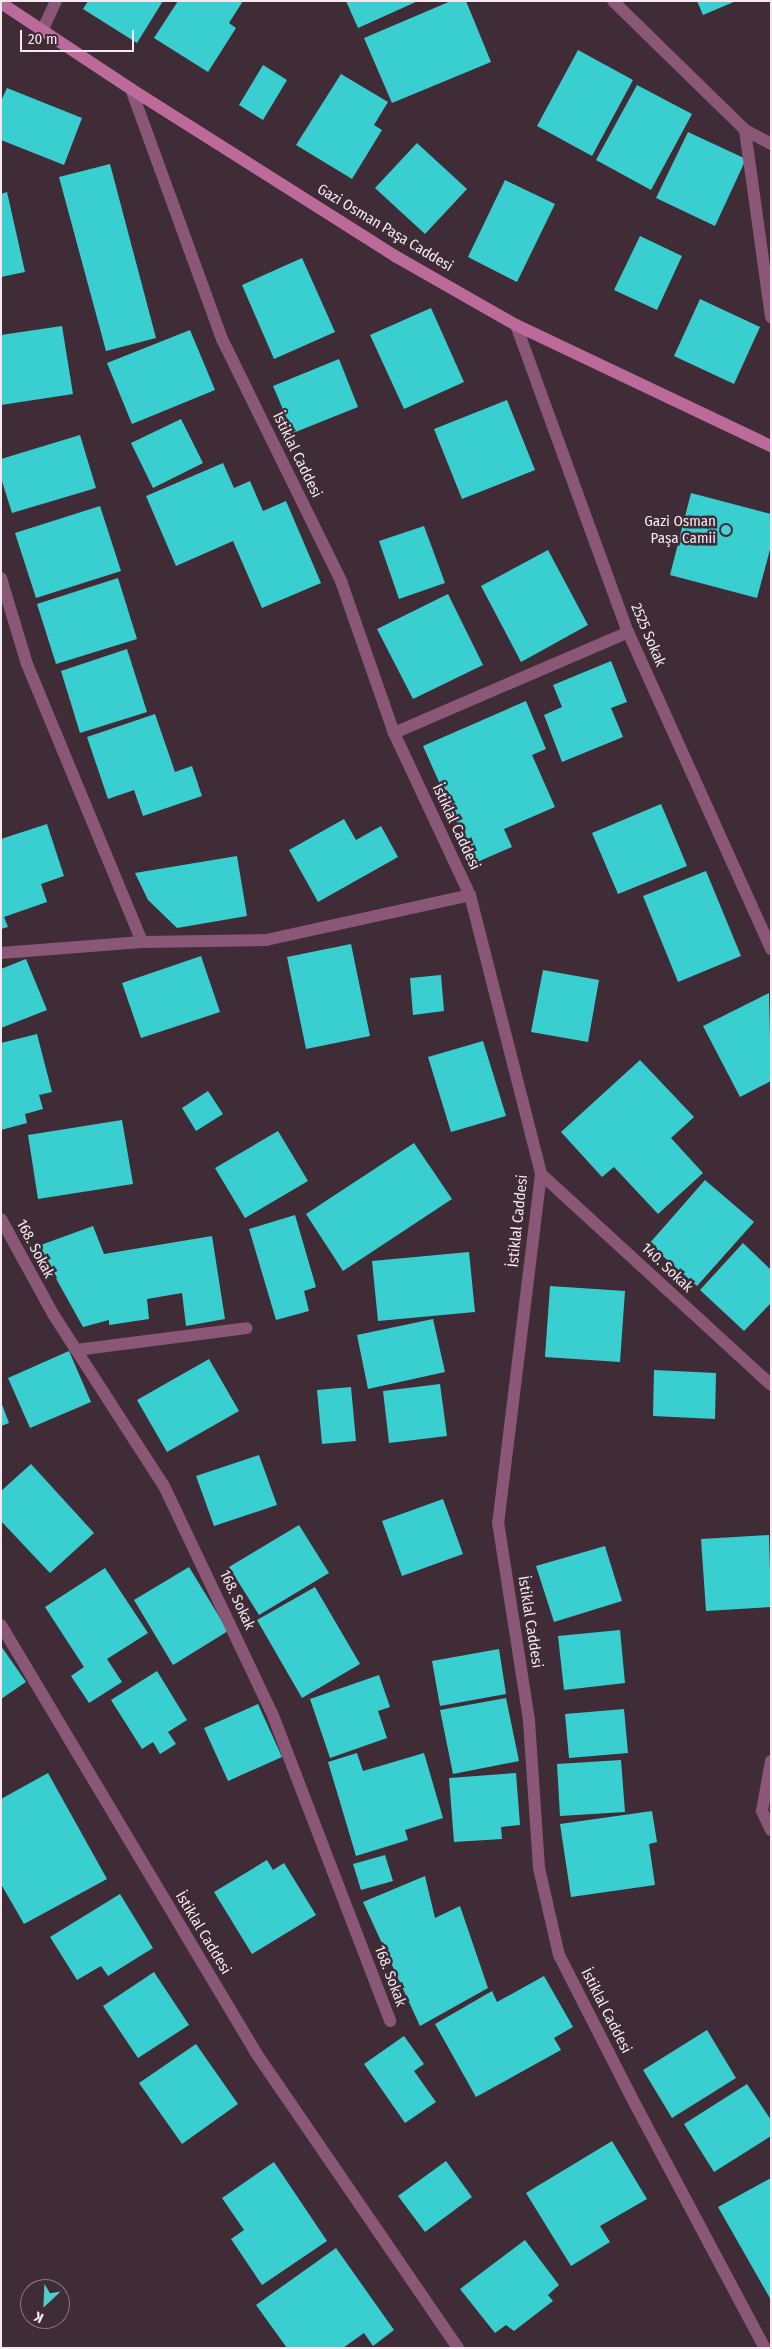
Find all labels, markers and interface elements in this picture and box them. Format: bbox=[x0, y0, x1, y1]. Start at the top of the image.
scale bar bbox=[22, 20, 136, 52]
text: 20 m bbox=[28, 30, 58, 48]
street label: Gazi Osman Paşa Caddesi bbox=[314, 180, 456, 276]
street label: İstiklal Caddesi bbox=[269, 409, 325, 501]
place label: Gazi Osman Paşa Camii bbox=[644, 512, 716, 547]
marker: Gazi Osman Paşa Camii bbox=[720, 524, 732, 536]
street label: 2525 Sokak bbox=[627, 601, 669, 669]
street label: İstiklal Caddesi bbox=[428, 781, 484, 873]
street label: İstiklal Caddesi bbox=[504, 1174, 532, 1268]
street label: 168. Sokak bbox=[12, 1217, 58, 1281]
street label: 140. Sokak bbox=[637, 1240, 697, 1296]
street label: 168. Sokak bbox=[215, 1567, 259, 1633]
street label: İstiklal Caddesi bbox=[514, 1575, 546, 1669]
street label: İstiklal Caddesi bbox=[171, 1888, 235, 1978]
street label: 168. Sokak bbox=[370, 1943, 410, 2009]
street label: İstiklal Caddesi bbox=[577, 1965, 635, 2057]
north arrow bbox=[20, 2279, 70, 2329]
text: K bbox=[32, 2308, 46, 2327]

